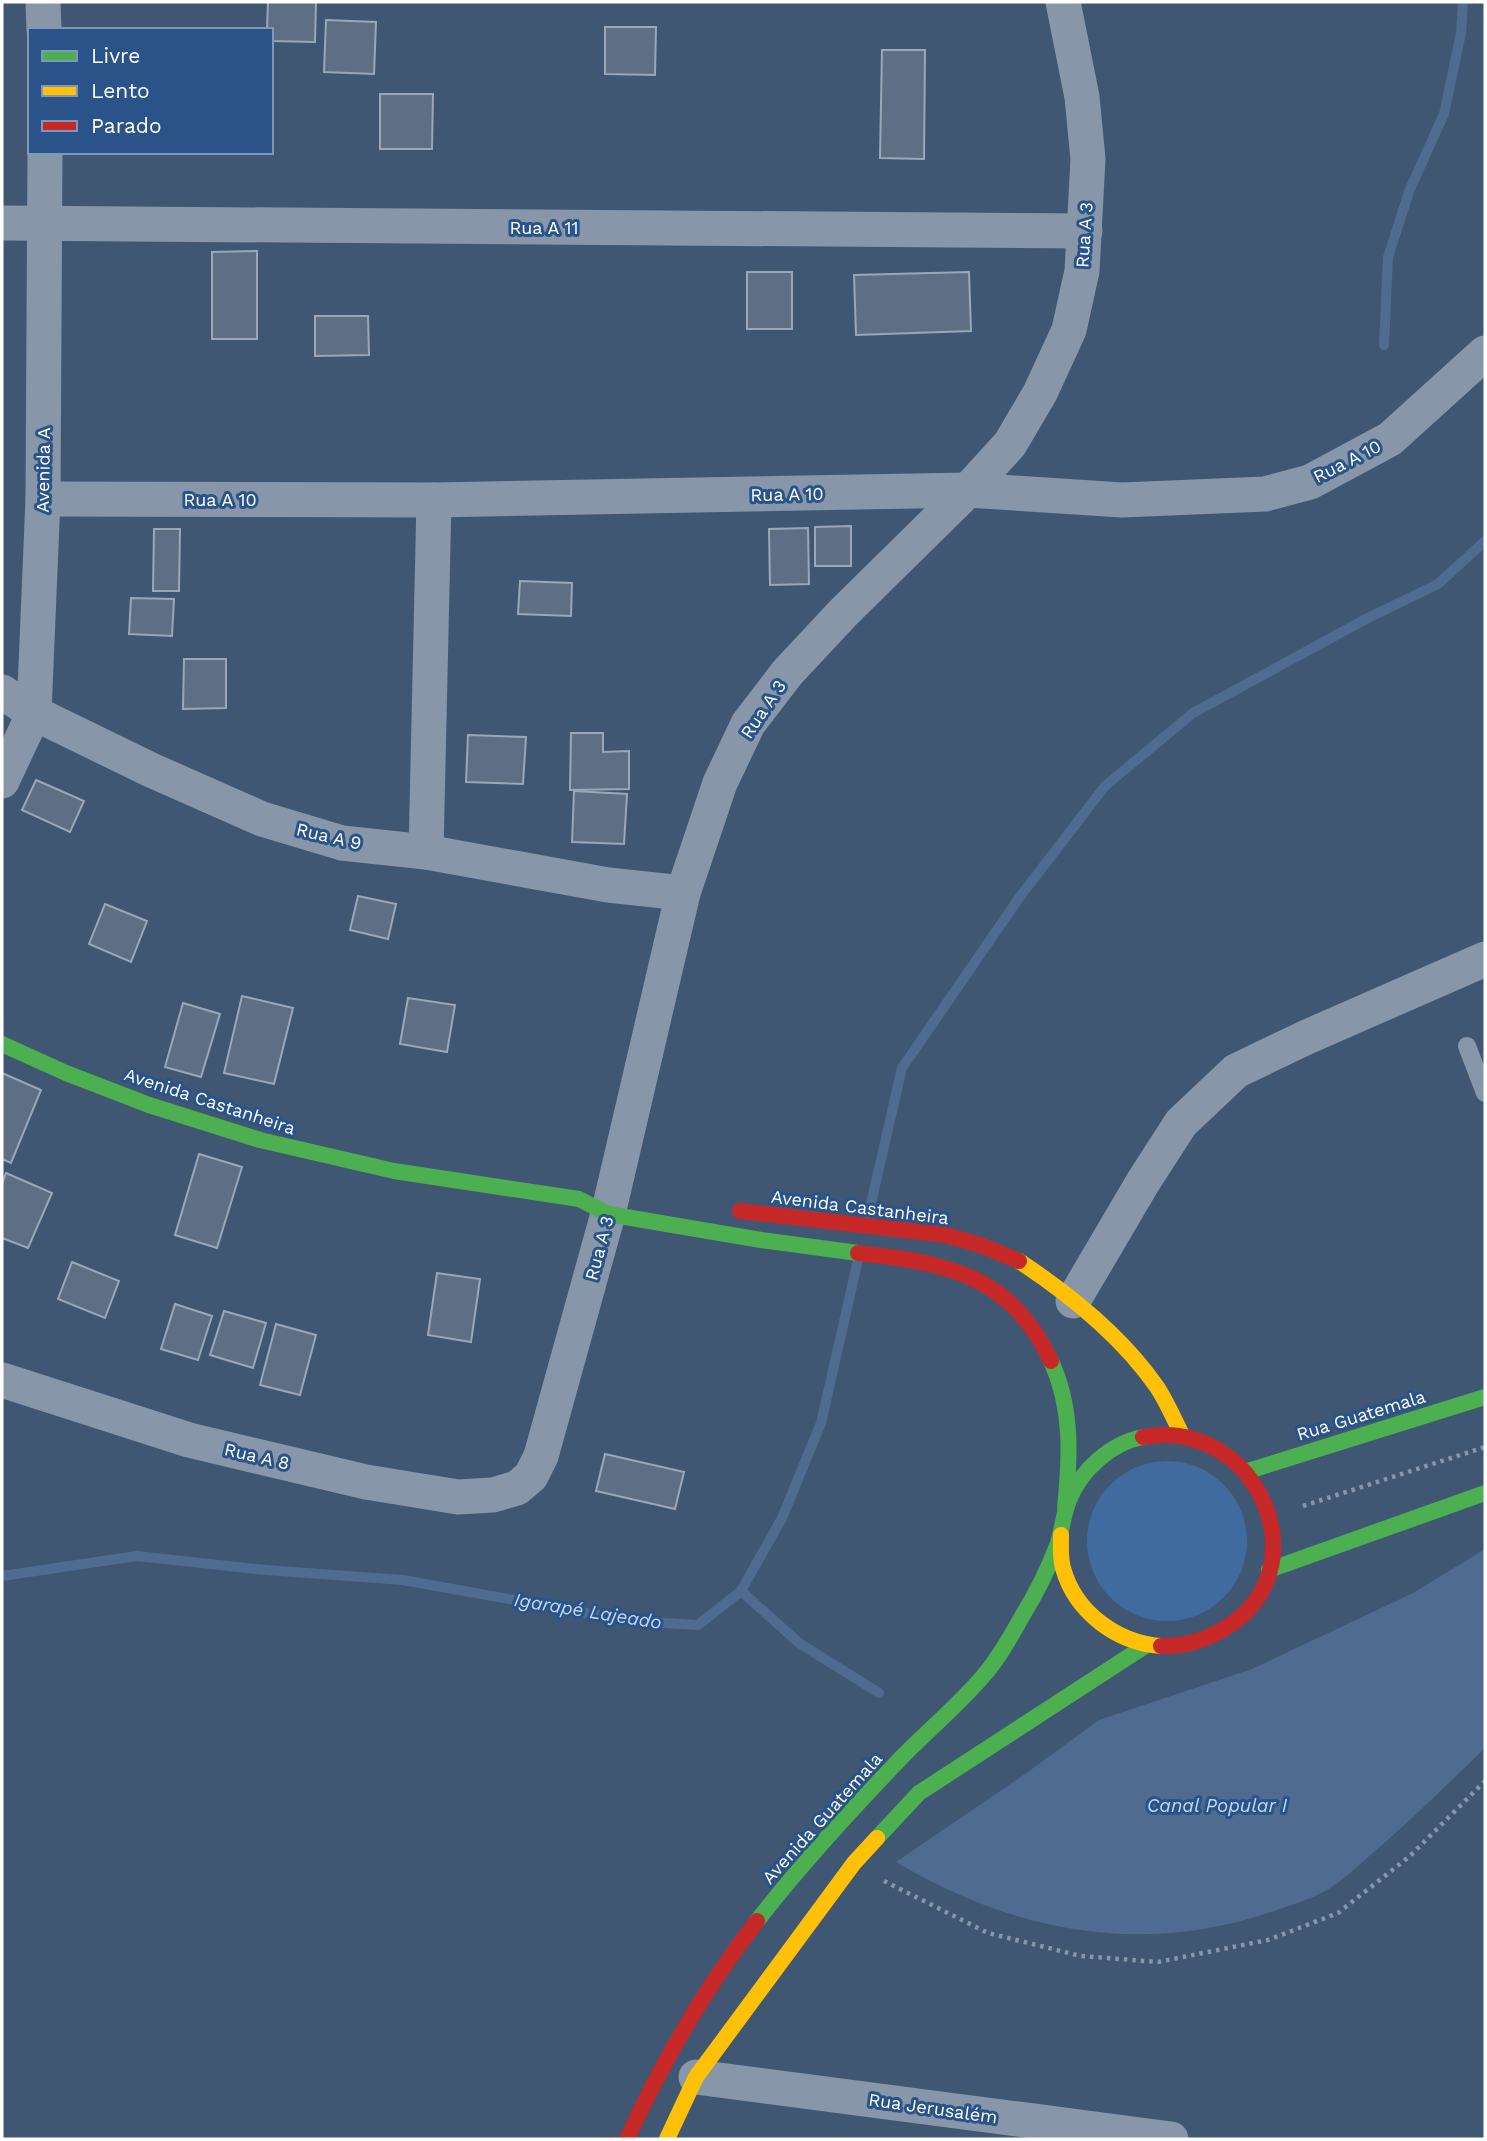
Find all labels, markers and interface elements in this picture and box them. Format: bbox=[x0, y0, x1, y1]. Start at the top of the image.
legend bbox=[28, 28, 273, 154]
text: Livre bbox=[91, 43, 140, 68]
text: Lento bbox=[91, 78, 150, 103]
text: Parado bbox=[91, 113, 162, 138]
street label: Rua A 3 bbox=[1071, 201, 1097, 269]
street label: Rua A 11 bbox=[509, 217, 579, 238]
street label: Avenida A bbox=[32, 427, 54, 513]
street label: Rua A 10 bbox=[1310, 435, 1384, 487]
street label: Rua A 10 bbox=[750, 483, 824, 505]
street label: Rua A 10 bbox=[183, 489, 257, 510]
street label: Rua A 3 bbox=[736, 676, 790, 742]
street label: Rua A 9 bbox=[294, 818, 364, 854]
street label: Avenida Castanheira bbox=[122, 1063, 298, 1139]
street label: Avenida Castanheira bbox=[770, 1186, 950, 1228]
street label: Rua A 3 bbox=[580, 1213, 618, 1283]
street label: Rua Guatemala bbox=[1294, 1385, 1428, 1445]
street label: Rua A 8 bbox=[222, 1438, 292, 1474]
water label: Igarapé Lajeado bbox=[512, 1588, 664, 1634]
street label: Avenida Guatemala bbox=[758, 1748, 886, 1888]
water label: Canal Popular I bbox=[1147, 1794, 1288, 1817]
street label: Rua Jerusalém bbox=[867, 2089, 999, 2127]

